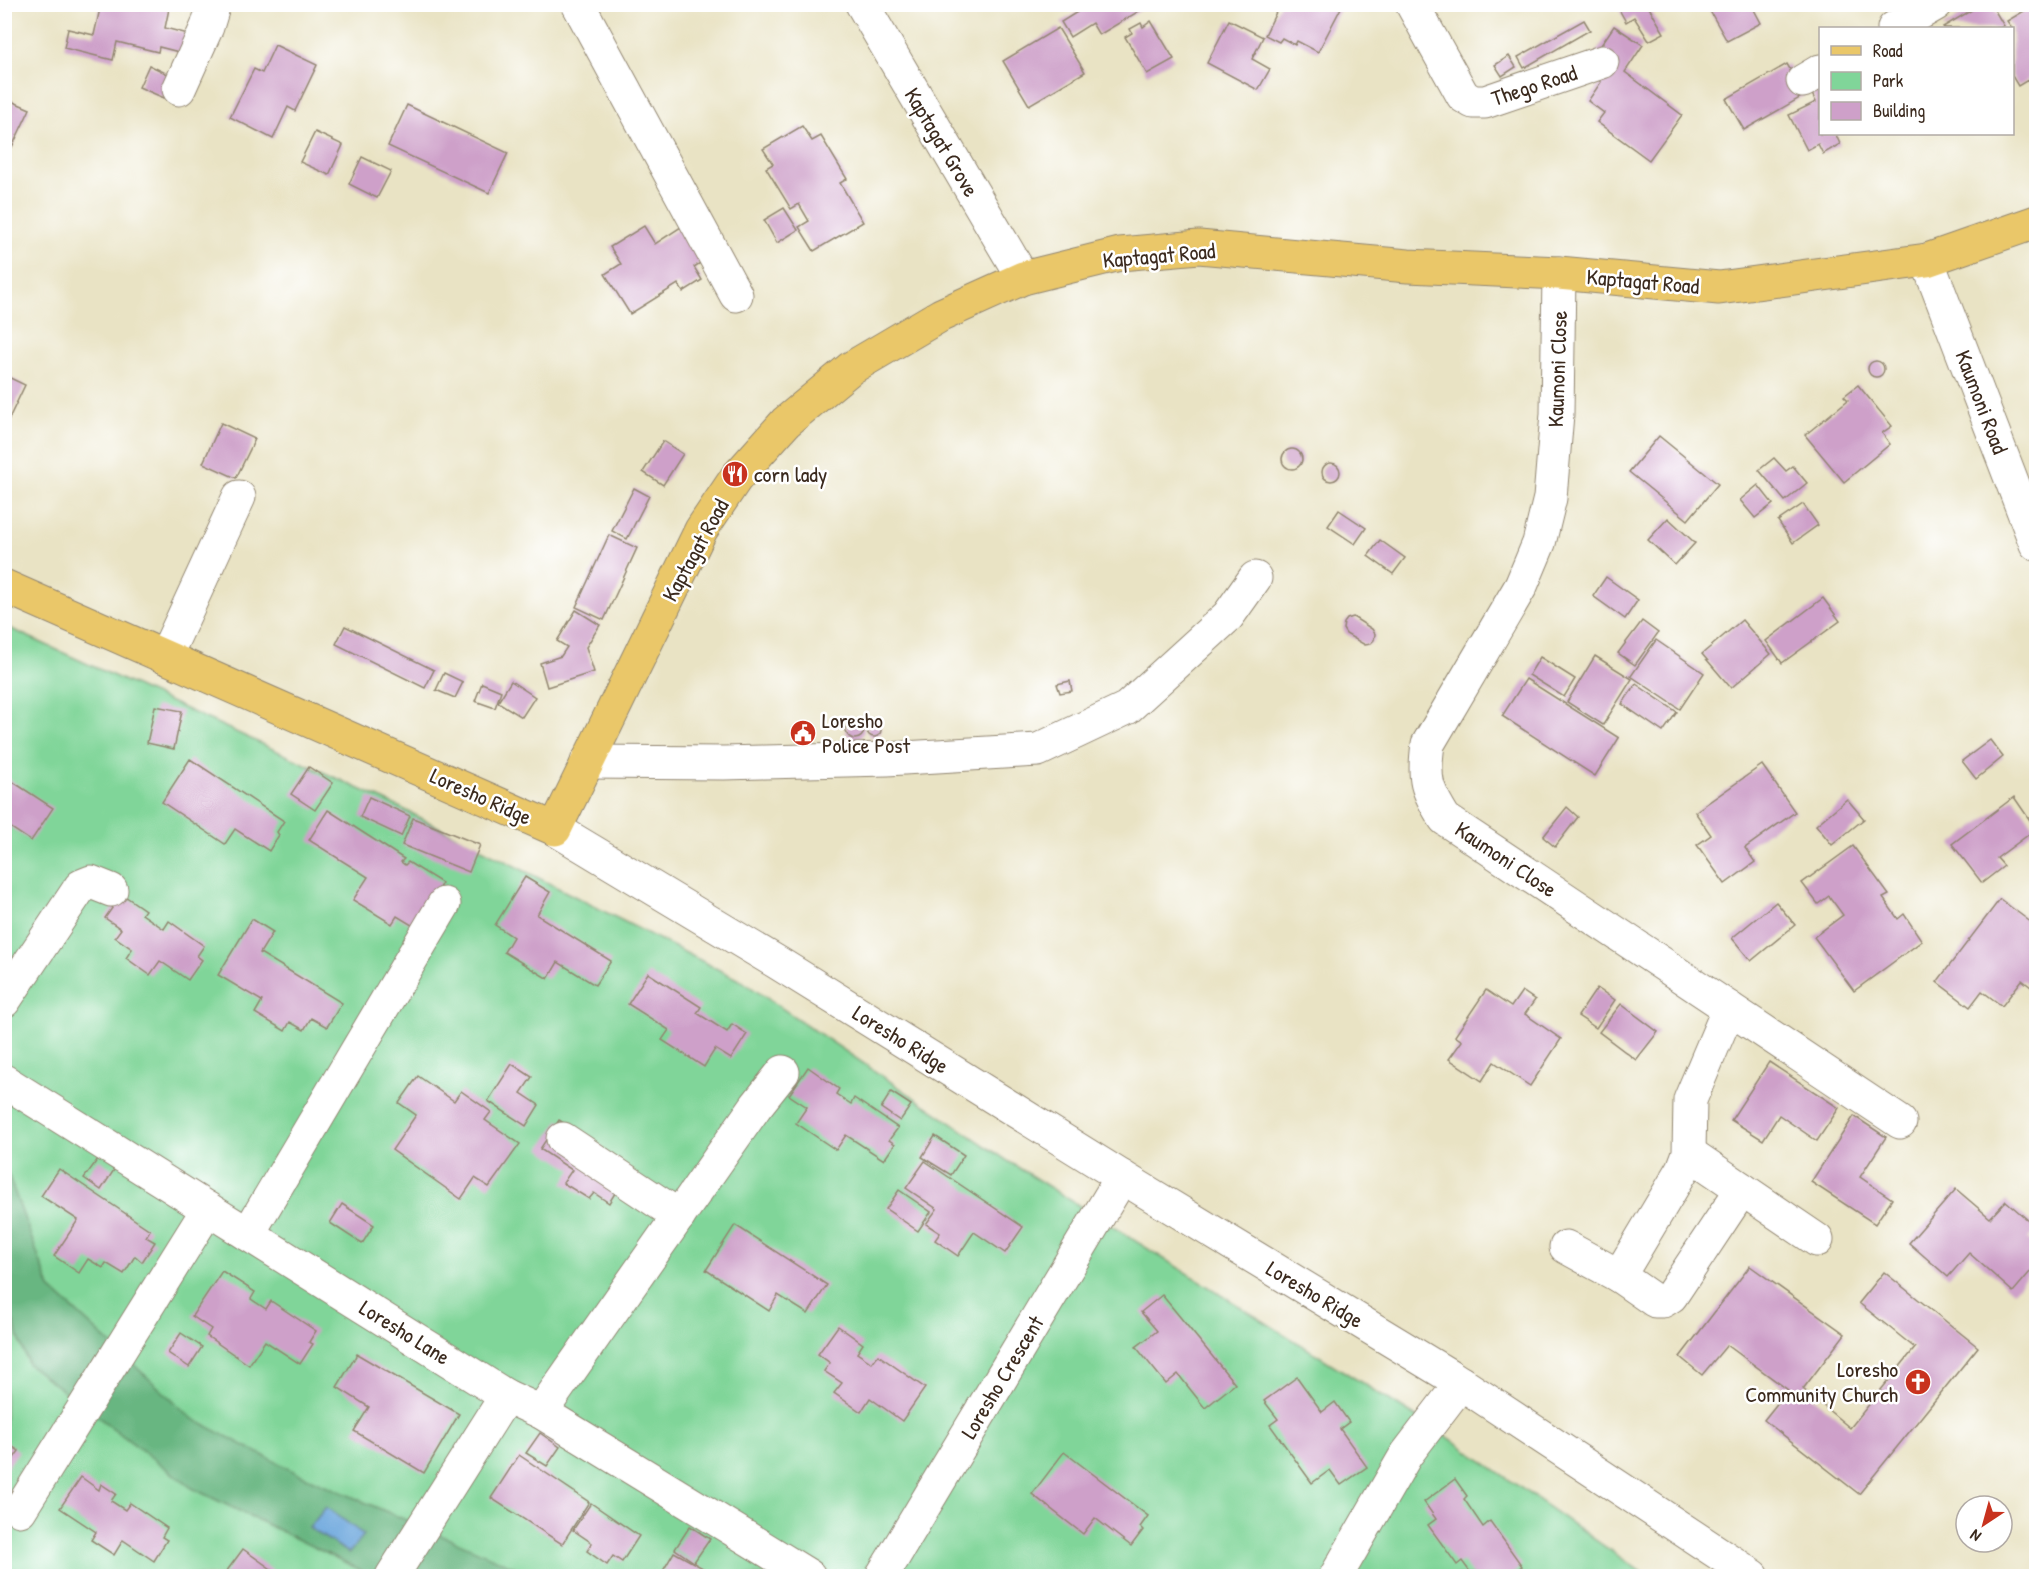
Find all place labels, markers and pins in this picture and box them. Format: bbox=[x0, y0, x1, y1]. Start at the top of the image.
restaurant icon: corn lady bbox=[720, 459, 750, 489]
place label: corn lady bbox=[754, 459, 827, 489]
place label: Loresho Police Post bbox=[822, 705, 910, 760]
public building icon: Loresho Police Post bbox=[788, 718, 818, 748]
place label: Loresho Community Church bbox=[1745, 1354, 1898, 1409]
church icon: Loresho Community Church bbox=[1903, 1367, 1933, 1397]

